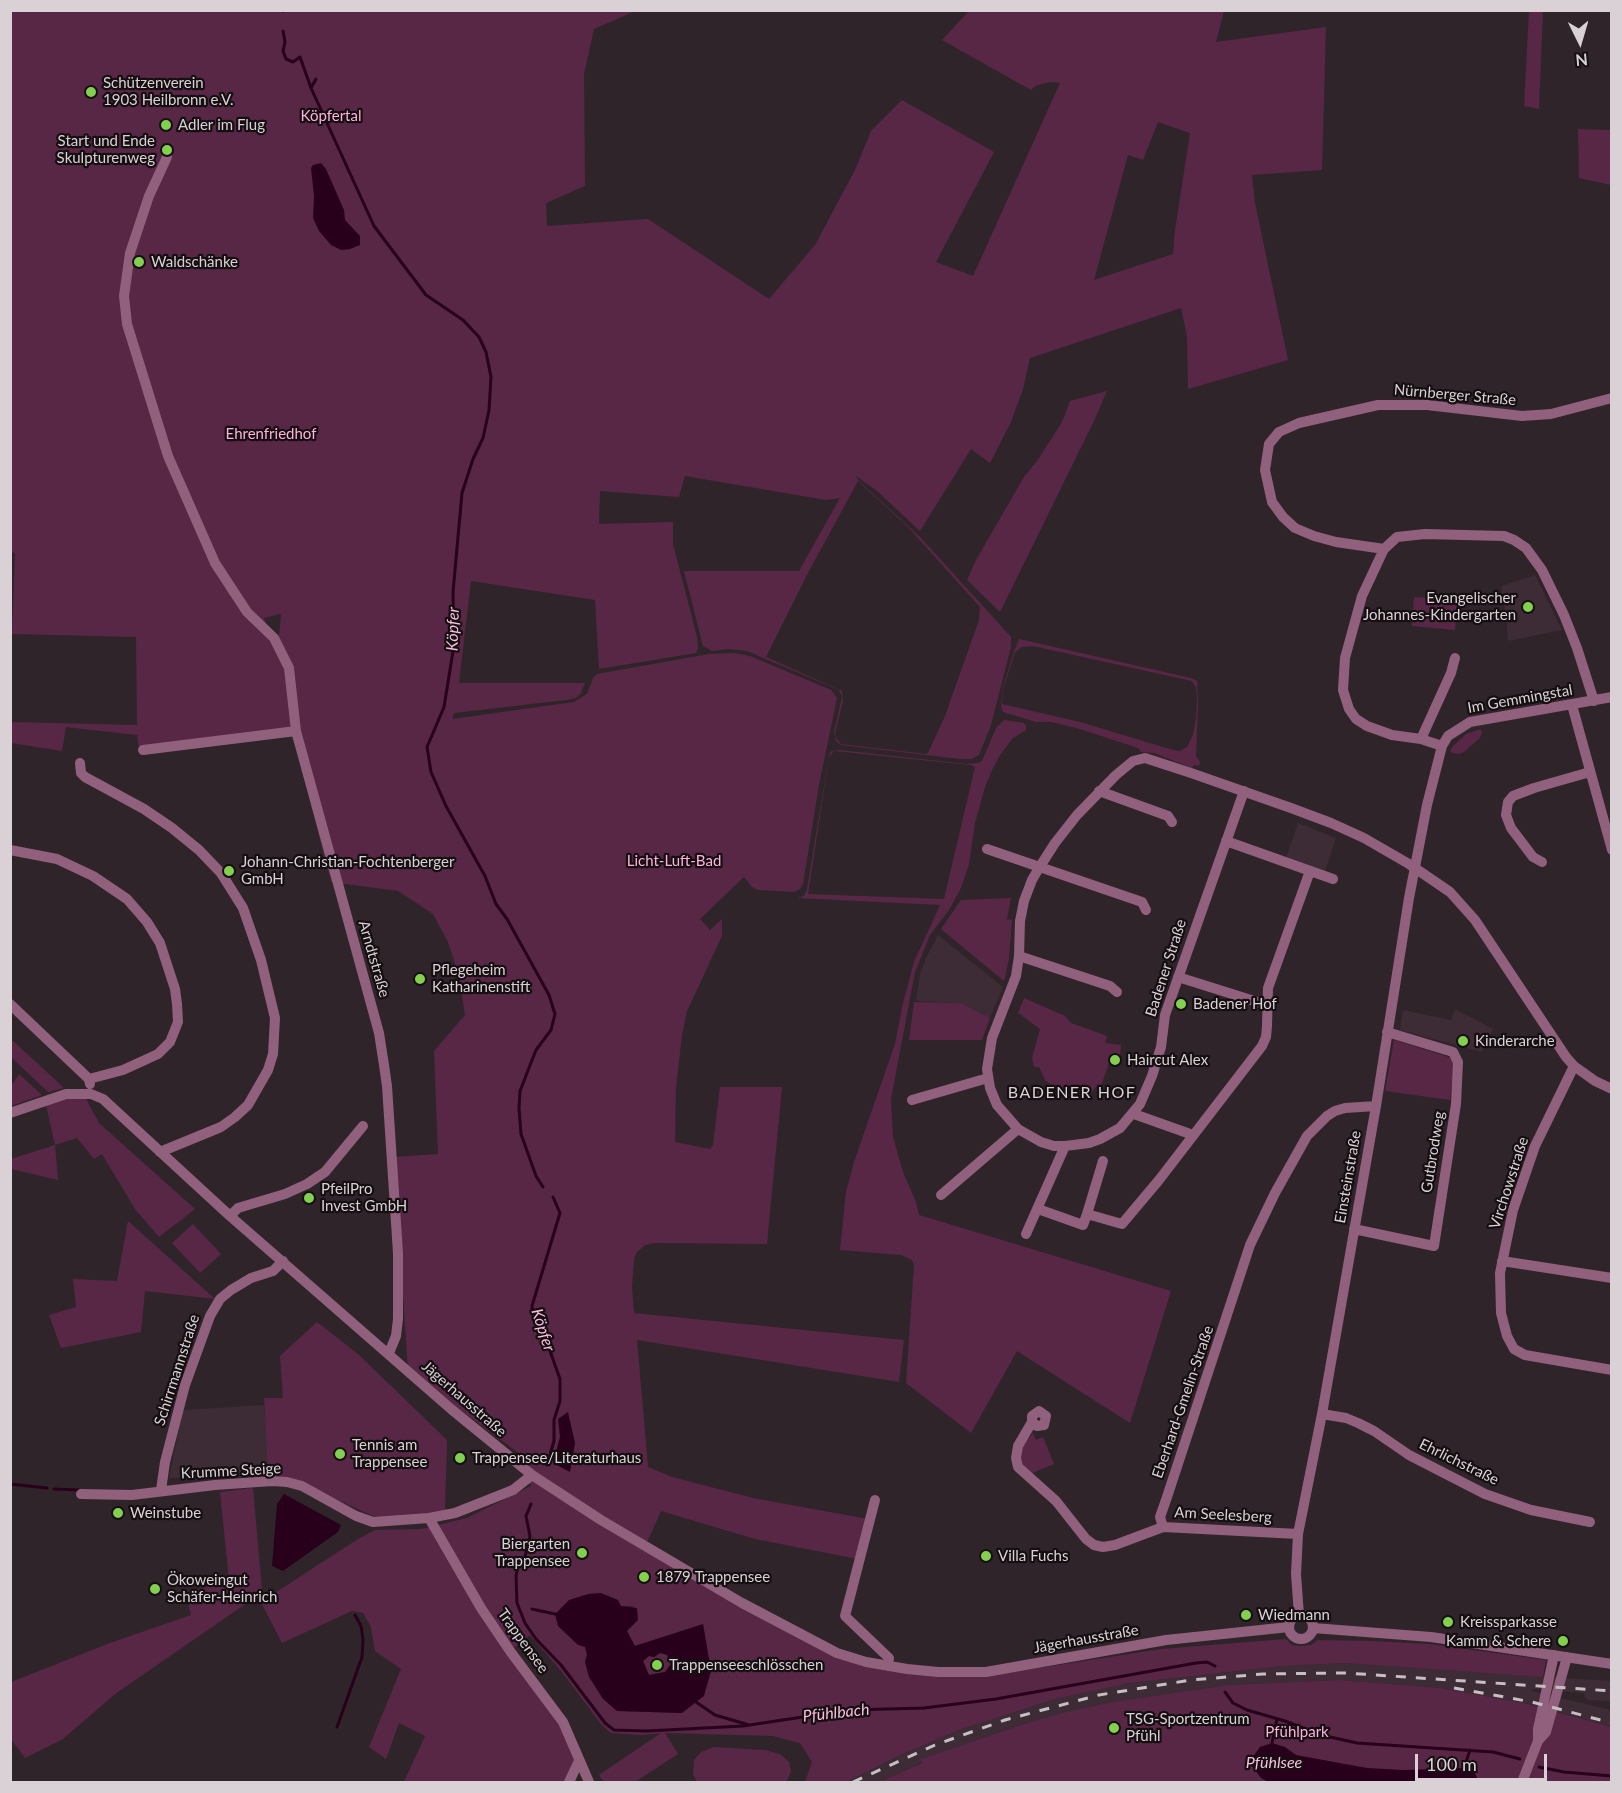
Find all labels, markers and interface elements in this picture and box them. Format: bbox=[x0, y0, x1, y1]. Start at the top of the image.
north arrow bbox=[1550, 12, 1610, 72]
text: N bbox=[1575, 50, 1589, 70]
place label: Schützenverein 1903 Heilbronn e.V. bbox=[103, 74, 234, 109]
marker: Schützenverein 1903 Heilbronn e.V. bbox=[84, 85, 98, 99]
park label: Köpfertal bbox=[301, 107, 361, 125]
place label: Adler im Flug bbox=[178, 116, 265, 134]
marker: Adler im Flug bbox=[159, 118, 173, 132]
place label: Start und Ende Skulpturenweg bbox=[57, 132, 155, 167]
marker: Start und Ende Skulpturenweg bbox=[160, 143, 174, 157]
place label: Waldschänke bbox=[151, 253, 238, 271]
marker: Waldschänke bbox=[132, 255, 146, 269]
street label: Nürnberger Straße bbox=[1393, 381, 1517, 409]
park label: Ehrenfriedhof bbox=[226, 425, 316, 443]
place label: Evangelischer Johannes-Kindergarten bbox=[1363, 589, 1516, 624]
marker: Evangelischer Johannes-Kindergarten bbox=[1521, 600, 1535, 614]
water label: Köpfer bbox=[443, 607, 463, 651]
street label: Im Gemmingstal bbox=[1466, 681, 1574, 717]
park label: Licht-Luft-Bad bbox=[627, 852, 721, 870]
place label: Johann-Christian-Fochtenberger GmbH bbox=[241, 853, 454, 888]
marker: Johann-Christian-Fochtenberger GmbH bbox=[222, 864, 236, 878]
street label: Badener Straße bbox=[1142, 917, 1190, 1019]
street label: Arndtstraße bbox=[354, 919, 394, 999]
place label: Pflegeheim Katharinenstift bbox=[432, 961, 530, 996]
marker: Pflegeheim Katharinenstift bbox=[413, 972, 427, 986]
place label: Badener Hof bbox=[1193, 995, 1277, 1013]
marker: Badener Hof bbox=[1174, 997, 1188, 1011]
place label: Kinderarche bbox=[1475, 1032, 1555, 1050]
marker: Kinderarche bbox=[1456, 1034, 1470, 1048]
place label: Haircut Alex bbox=[1127, 1051, 1208, 1069]
marker: Haircut Alex bbox=[1108, 1053, 1122, 1067]
district label: BADENER HOF bbox=[1008, 1083, 1136, 1103]
street label: Gutbrodweg bbox=[1418, 1110, 1448, 1194]
street label: Einsteinstraße bbox=[1331, 1129, 1365, 1225]
street label: Virchowstraße bbox=[1486, 1135, 1532, 1231]
place label: PfeilPro Invest GmbH bbox=[321, 1180, 407, 1215]
marker: PfeilPro Invest GmbH bbox=[302, 1191, 316, 1205]
water label: Köpfer bbox=[527, 1306, 559, 1354]
street label: Schirrmannstraße bbox=[151, 1312, 203, 1428]
street label: Eberhard-Gmelin-Straße bbox=[1148, 1323, 1218, 1481]
street label: Jägerhausstraße bbox=[418, 1357, 510, 1441]
street label: Ehrlichstraße bbox=[1416, 1435, 1502, 1489]
place label: Tennis am Trappensee bbox=[352, 1436, 427, 1471]
marker: Tennis am Trappensee bbox=[333, 1447, 347, 1461]
place label: Trappensee/Literaturhaus bbox=[472, 1449, 641, 1467]
marker: Trappensee/Literaturhaus bbox=[453, 1451, 467, 1465]
street label: Krumme Steige bbox=[180, 1459, 282, 1483]
street label: Am Seelesberg bbox=[1174, 1503, 1272, 1527]
place label: Weinstube bbox=[130, 1504, 201, 1522]
marker: Weinstube bbox=[111, 1506, 125, 1520]
place label: Biergarten Trappensee bbox=[495, 1535, 570, 1570]
marker: Biergarten Trappensee bbox=[575, 1546, 589, 1560]
place label: Villa Fuchs bbox=[998, 1547, 1068, 1565]
marker: Villa Fuchs bbox=[979, 1549, 993, 1563]
place label: 1879 Trappensee bbox=[656, 1568, 770, 1586]
marker: 1879 Trappensee bbox=[637, 1570, 651, 1584]
place label: Ökoweingut Schäfer-Heinrich bbox=[167, 1571, 277, 1606]
marker: Ökoweingut Schäfer-Heinrich bbox=[148, 1582, 162, 1596]
street label: Trappensee bbox=[494, 1605, 552, 1677]
place label: Wiedmann bbox=[1258, 1606, 1330, 1624]
marker: Wiedmann bbox=[1239, 1608, 1253, 1622]
place label: Kreissparkasse bbox=[1460, 1613, 1557, 1631]
marker: Kreissparkasse bbox=[1441, 1615, 1455, 1629]
street label: Jägerhausstraße bbox=[1032, 1621, 1140, 1657]
place label: Kamm & Schere bbox=[1446, 1632, 1551, 1650]
marker: Kamm & Schere bbox=[1556, 1634, 1570, 1648]
place label: Trappenseeschlösschen bbox=[669, 1656, 823, 1674]
marker: Trappenseeschlösschen bbox=[650, 1658, 664, 1672]
water label: Pfühlbach bbox=[802, 1700, 870, 1726]
place label: TSG-Sportzentrum Pfühl bbox=[1126, 1710, 1250, 1745]
marker: TSG-Sportzentrum Pfühl bbox=[1107, 1721, 1121, 1735]
park label: Pfühlpark bbox=[1265, 1723, 1329, 1741]
scale bar bbox=[1418, 1742, 1550, 1780]
water label: Pfühlsee bbox=[1246, 1753, 1302, 1773]
text: 100 m bbox=[1426, 1753, 1477, 1775]

